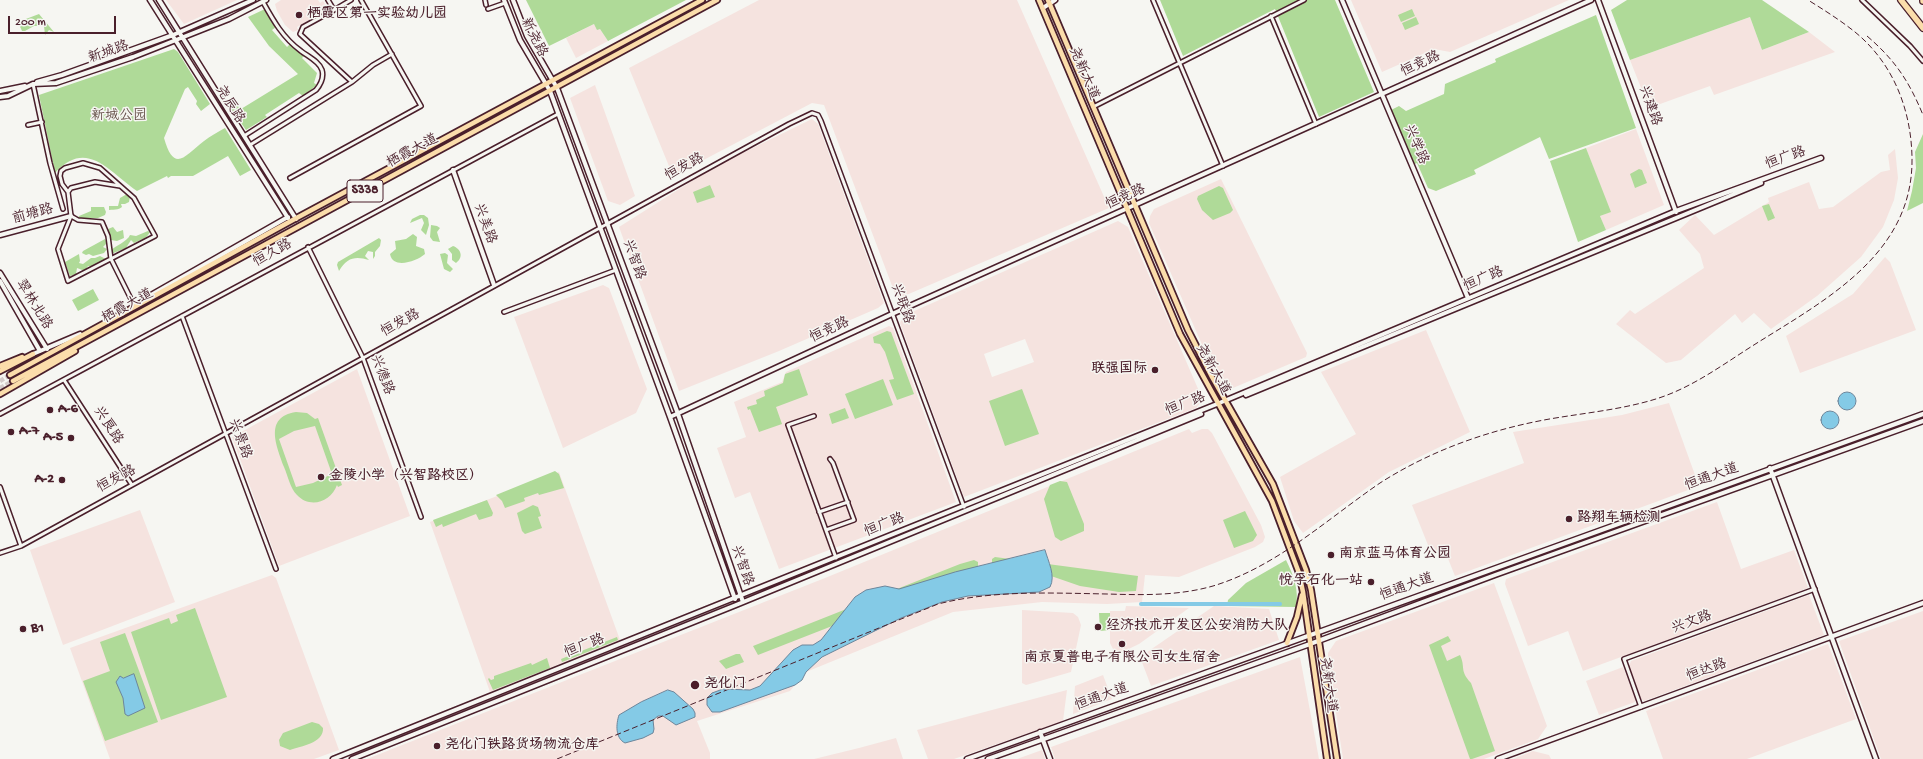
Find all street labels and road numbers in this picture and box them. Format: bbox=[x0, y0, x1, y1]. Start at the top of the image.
street label: 新尧路 bbox=[516, 15, 550, 61]
street label: 新城路 bbox=[86, 38, 132, 68]
street label: 尧新大道 bbox=[1064, 45, 1102, 103]
street label: 恒竞路 bbox=[1398, 49, 1444, 81]
street label: 尧辰路 bbox=[211, 83, 247, 127]
street label: 兴建路 bbox=[1634, 83, 1664, 129]
street label: 兴学路 bbox=[1399, 122, 1431, 168]
street label: 栖霞大道 bbox=[384, 131, 442, 173]
street label: 恒广路 bbox=[1763, 144, 1809, 174]
street label: 恒发路 bbox=[663, 150, 707, 186]
road number: S338 bbox=[347, 180, 383, 202]
street label: 恒竞路 bbox=[1103, 182, 1149, 214]
street label: 前塘路 bbox=[11, 201, 55, 229]
street label: 兴美路 bbox=[469, 201, 499, 247]
street label: 恒久路 bbox=[251, 236, 295, 272]
street label: 兴智路 bbox=[618, 237, 648, 283]
street label: 恒广路 bbox=[1461, 264, 1507, 296]
street label: 翠林北路 bbox=[11, 277, 55, 333]
street label: 兴联路 bbox=[886, 281, 916, 327]
street label: 栖霞大道 bbox=[99, 286, 157, 328]
street label: 恒发路 bbox=[379, 306, 423, 342]
street label: 恒竞路 bbox=[807, 315, 853, 347]
street label: 尧新大道 bbox=[1191, 341, 1233, 399]
street label: 兴德路 bbox=[366, 352, 396, 398]
street label: 恒广路 bbox=[1163, 389, 1209, 421]
street label: 兴良路 bbox=[89, 404, 125, 448]
street label: 兴景路 bbox=[224, 416, 254, 462]
street label: 恒通大道 bbox=[1683, 461, 1741, 495]
street label: 恒发路 bbox=[95, 463, 139, 497]
street label: 恒广路 bbox=[862, 510, 908, 542]
street label: 兴智路 bbox=[726, 543, 756, 589]
street label: 恒通大道 bbox=[1378, 571, 1436, 605]
street label: 兴文路 bbox=[1669, 608, 1715, 638]
street label: 恒广路 bbox=[562, 631, 608, 663]
street label: 尧新大道 bbox=[1315, 656, 1339, 714]
street label: 恒达路 bbox=[1684, 656, 1730, 686]
street label: 恒通大道 bbox=[1073, 681, 1131, 715]

